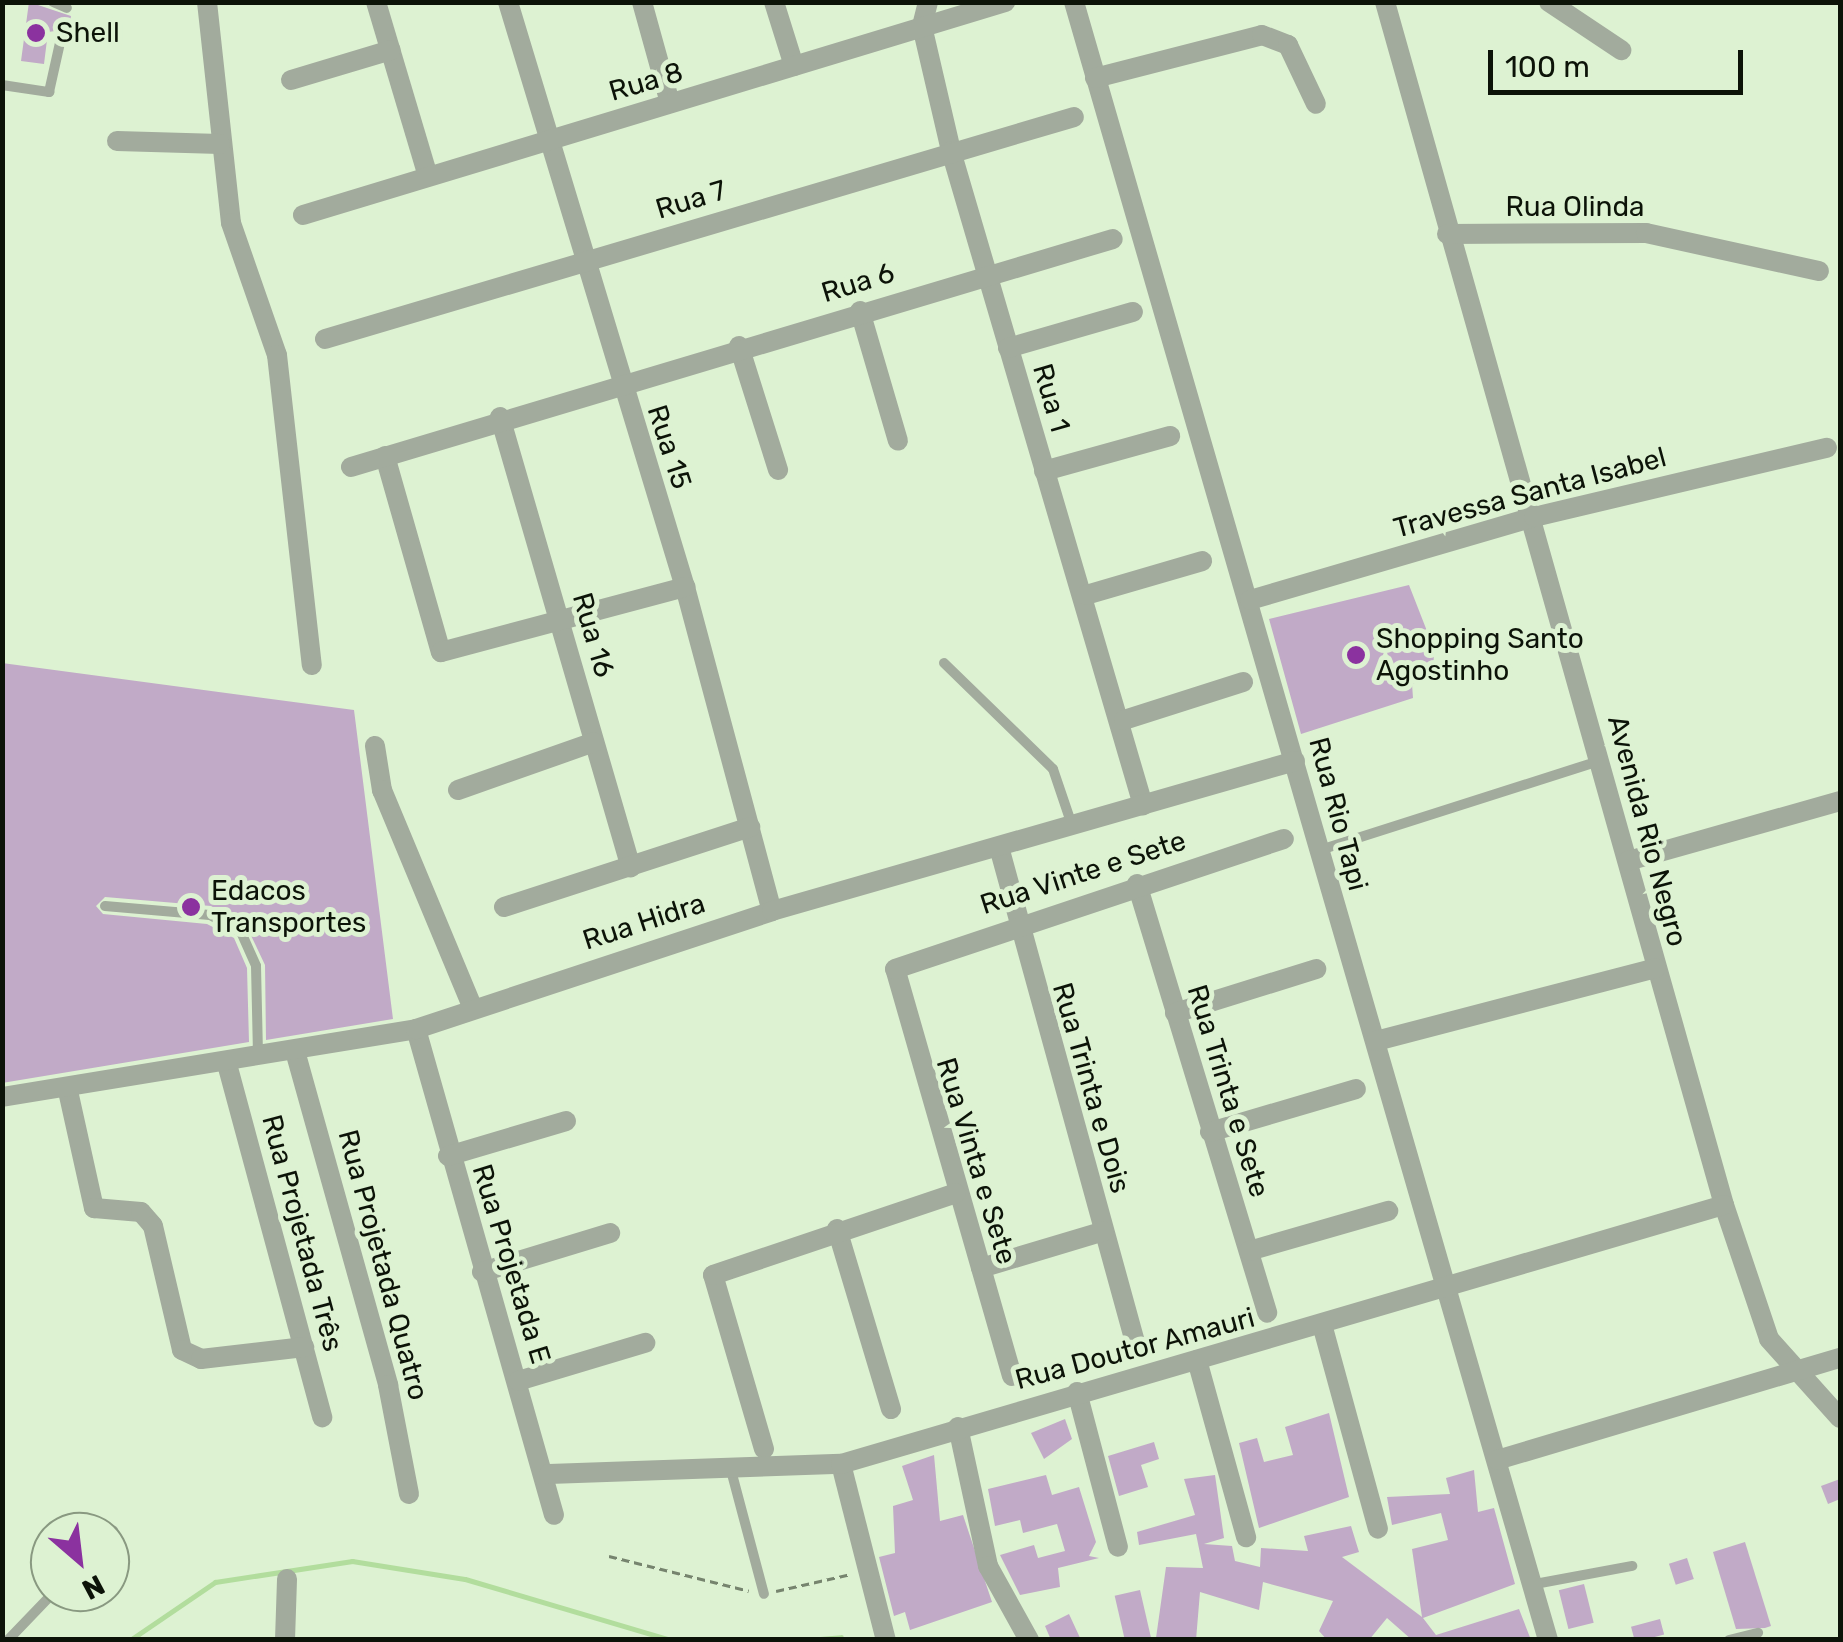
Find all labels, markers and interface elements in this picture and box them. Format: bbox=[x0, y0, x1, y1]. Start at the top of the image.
place label: Shell bbox=[56, 16, 120, 50]
marker: Shell bbox=[25, 22, 47, 44]
scale bar bbox=[1493, 30, 1748, 92]
text: 100 m bbox=[1505, 49, 1590, 85]
street label: Rua 8 bbox=[605, 55, 687, 109]
street label: Rua 7 bbox=[652, 173, 730, 227]
street label: Rua Olinda bbox=[1505, 190, 1645, 224]
street label: Rua 6 bbox=[818, 256, 898, 310]
street label: Rua 1 bbox=[1025, 360, 1077, 436]
street label: Rua 15 bbox=[640, 401, 698, 493]
street label: Travessa Santa Isabel bbox=[1390, 440, 1670, 546]
street label: Rua 16 bbox=[565, 589, 621, 681]
place label: Shopping Santo Agostinho bbox=[1376, 622, 1584, 688]
marker: Shopping Santo Agostinho bbox=[1345, 644, 1367, 666]
street label: Avenida Rio Negro bbox=[1600, 712, 1694, 950]
street label: Rua Rio Tapi bbox=[1301, 733, 1375, 895]
street label: Rua Vinte e Sete bbox=[976, 824, 1190, 922]
place label: Edacos Transportes bbox=[211, 874, 366, 940]
street label: Rua Hidra bbox=[579, 886, 709, 958]
marker: Edacos Transportes bbox=[180, 896, 202, 918]
street label: Rua Trinta e Dois bbox=[1045, 979, 1137, 1197]
street label: Rua Trinta e Sete bbox=[1180, 980, 1276, 1202]
street label: Rua Vinta e Sete bbox=[929, 1053, 1023, 1269]
street label: Rua Projetada Três bbox=[254, 1111, 350, 1355]
street label: Rua Projetada Quatro bbox=[331, 1126, 435, 1404]
street label: Rua Projetada E bbox=[465, 1160, 557, 1368]
street label: Rua Doutor Amauri bbox=[1011, 1301, 1259, 1397]
north arrow bbox=[30, 1512, 130, 1612]
text: N bbox=[77, 1568, 110, 1606]

